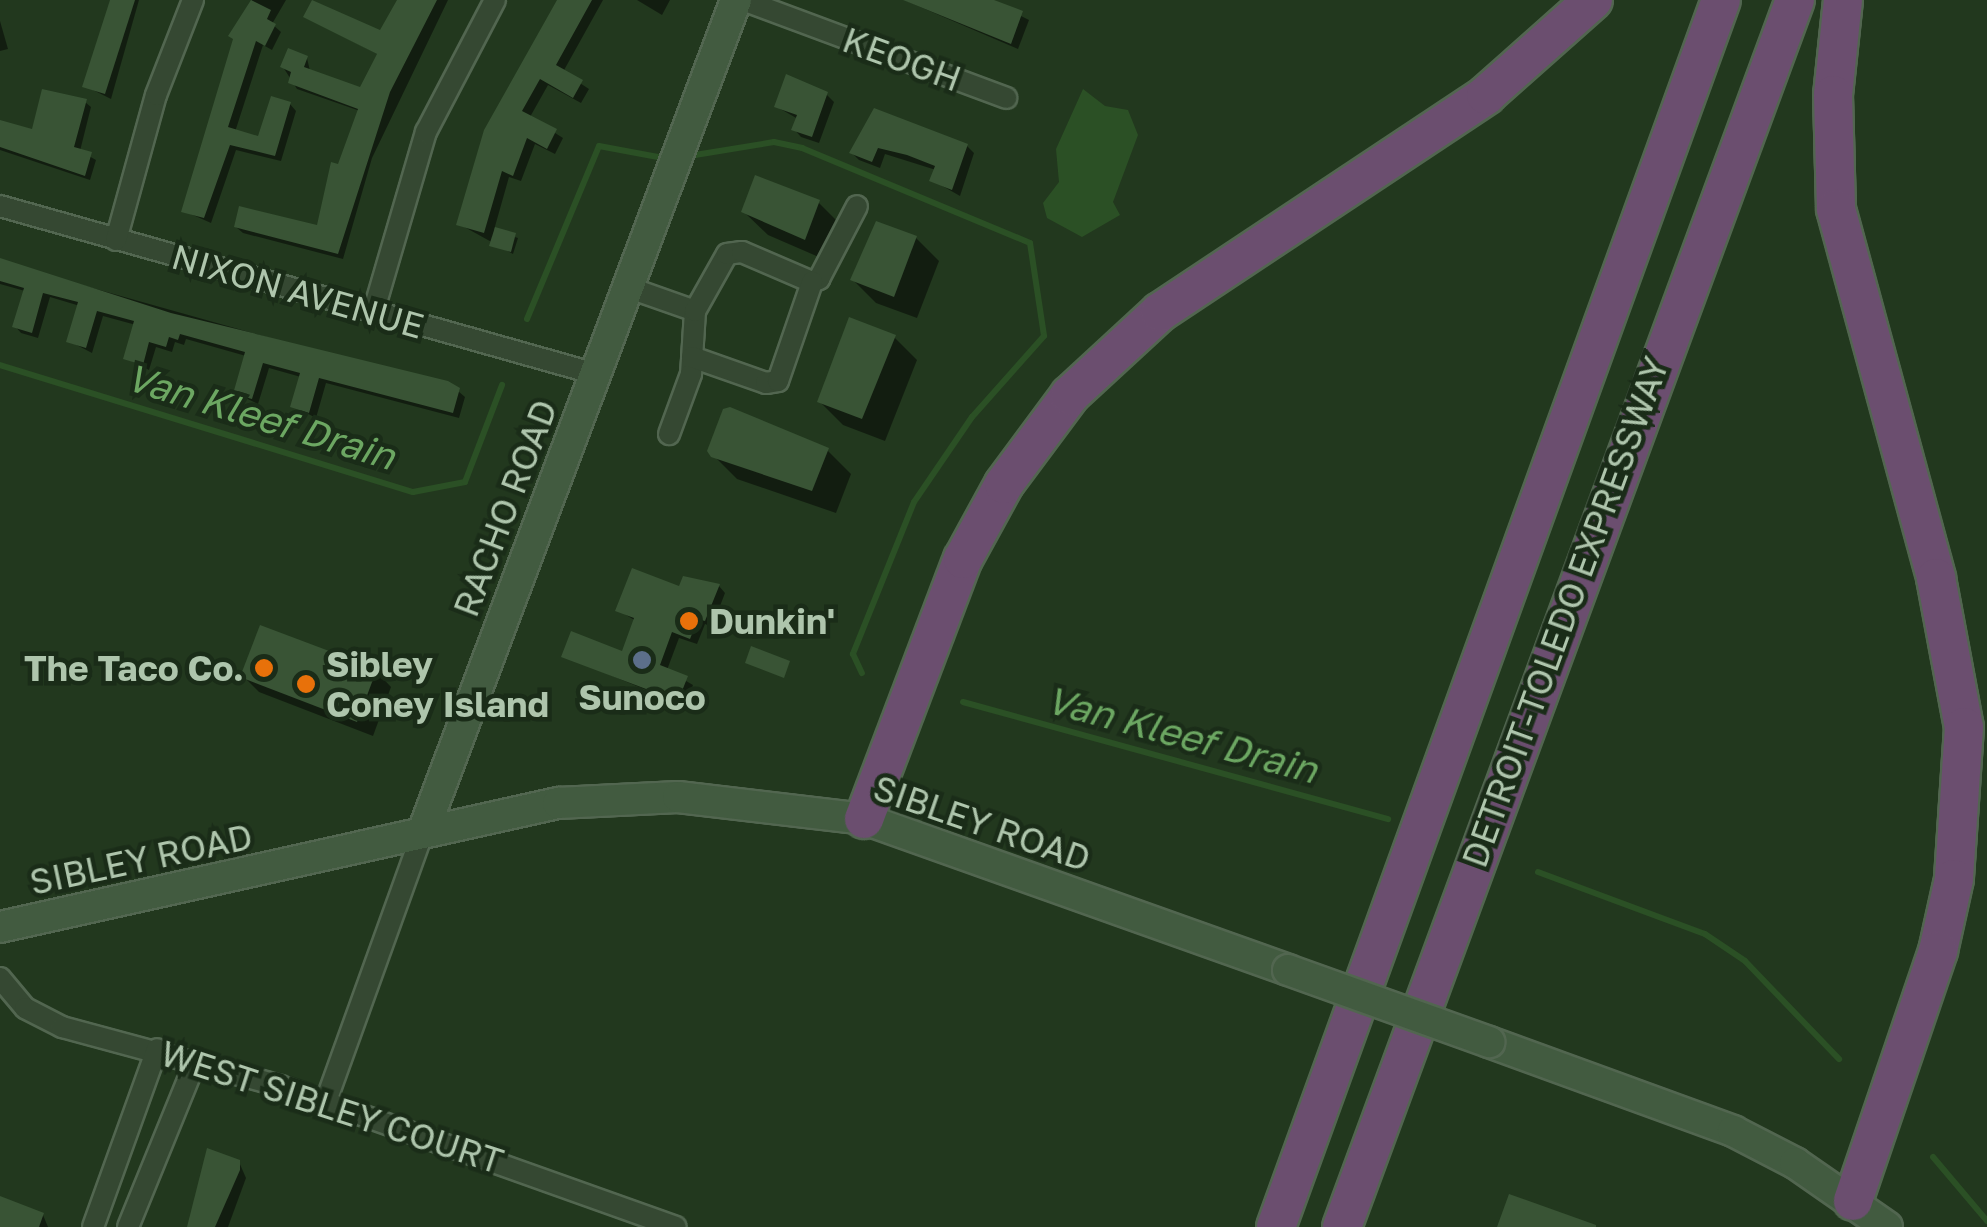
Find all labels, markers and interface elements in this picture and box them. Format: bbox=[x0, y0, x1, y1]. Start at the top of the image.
street label: KEOGH bbox=[837, 18, 967, 100]
street label: NIXON AVENUE bbox=[167, 235, 429, 347]
street label: DETROIT-TOLEDO EXPRESSWAY bbox=[1453, 351, 1677, 873]
water label: Van Kleef Drain bbox=[121, 354, 401, 478]
street label: RACHO ROAD bbox=[444, 394, 566, 622]
place label: Dunkin' bbox=[709, 600, 835, 642]
marker: Dunkin' bbox=[678, 610, 700, 632]
place label: Sibley Coney Island bbox=[326, 643, 549, 725]
place label: The Taco Co. bbox=[24, 647, 244, 689]
marker: Sunoco bbox=[631, 649, 653, 671]
marker: The Taco Co. bbox=[253, 657, 275, 679]
marker: Sibley Coney Island bbox=[295, 673, 317, 695]
place label: Sunoco bbox=[578, 676, 706, 718]
water label: Van Kleef Drain bbox=[1042, 676, 1322, 792]
street label: SIBLEY ROAD bbox=[868, 766, 1096, 880]
street label: SIBLEY ROAD bbox=[26, 815, 256, 903]
street label: WEST SIBLEY COURT bbox=[156, 1032, 508, 1182]

